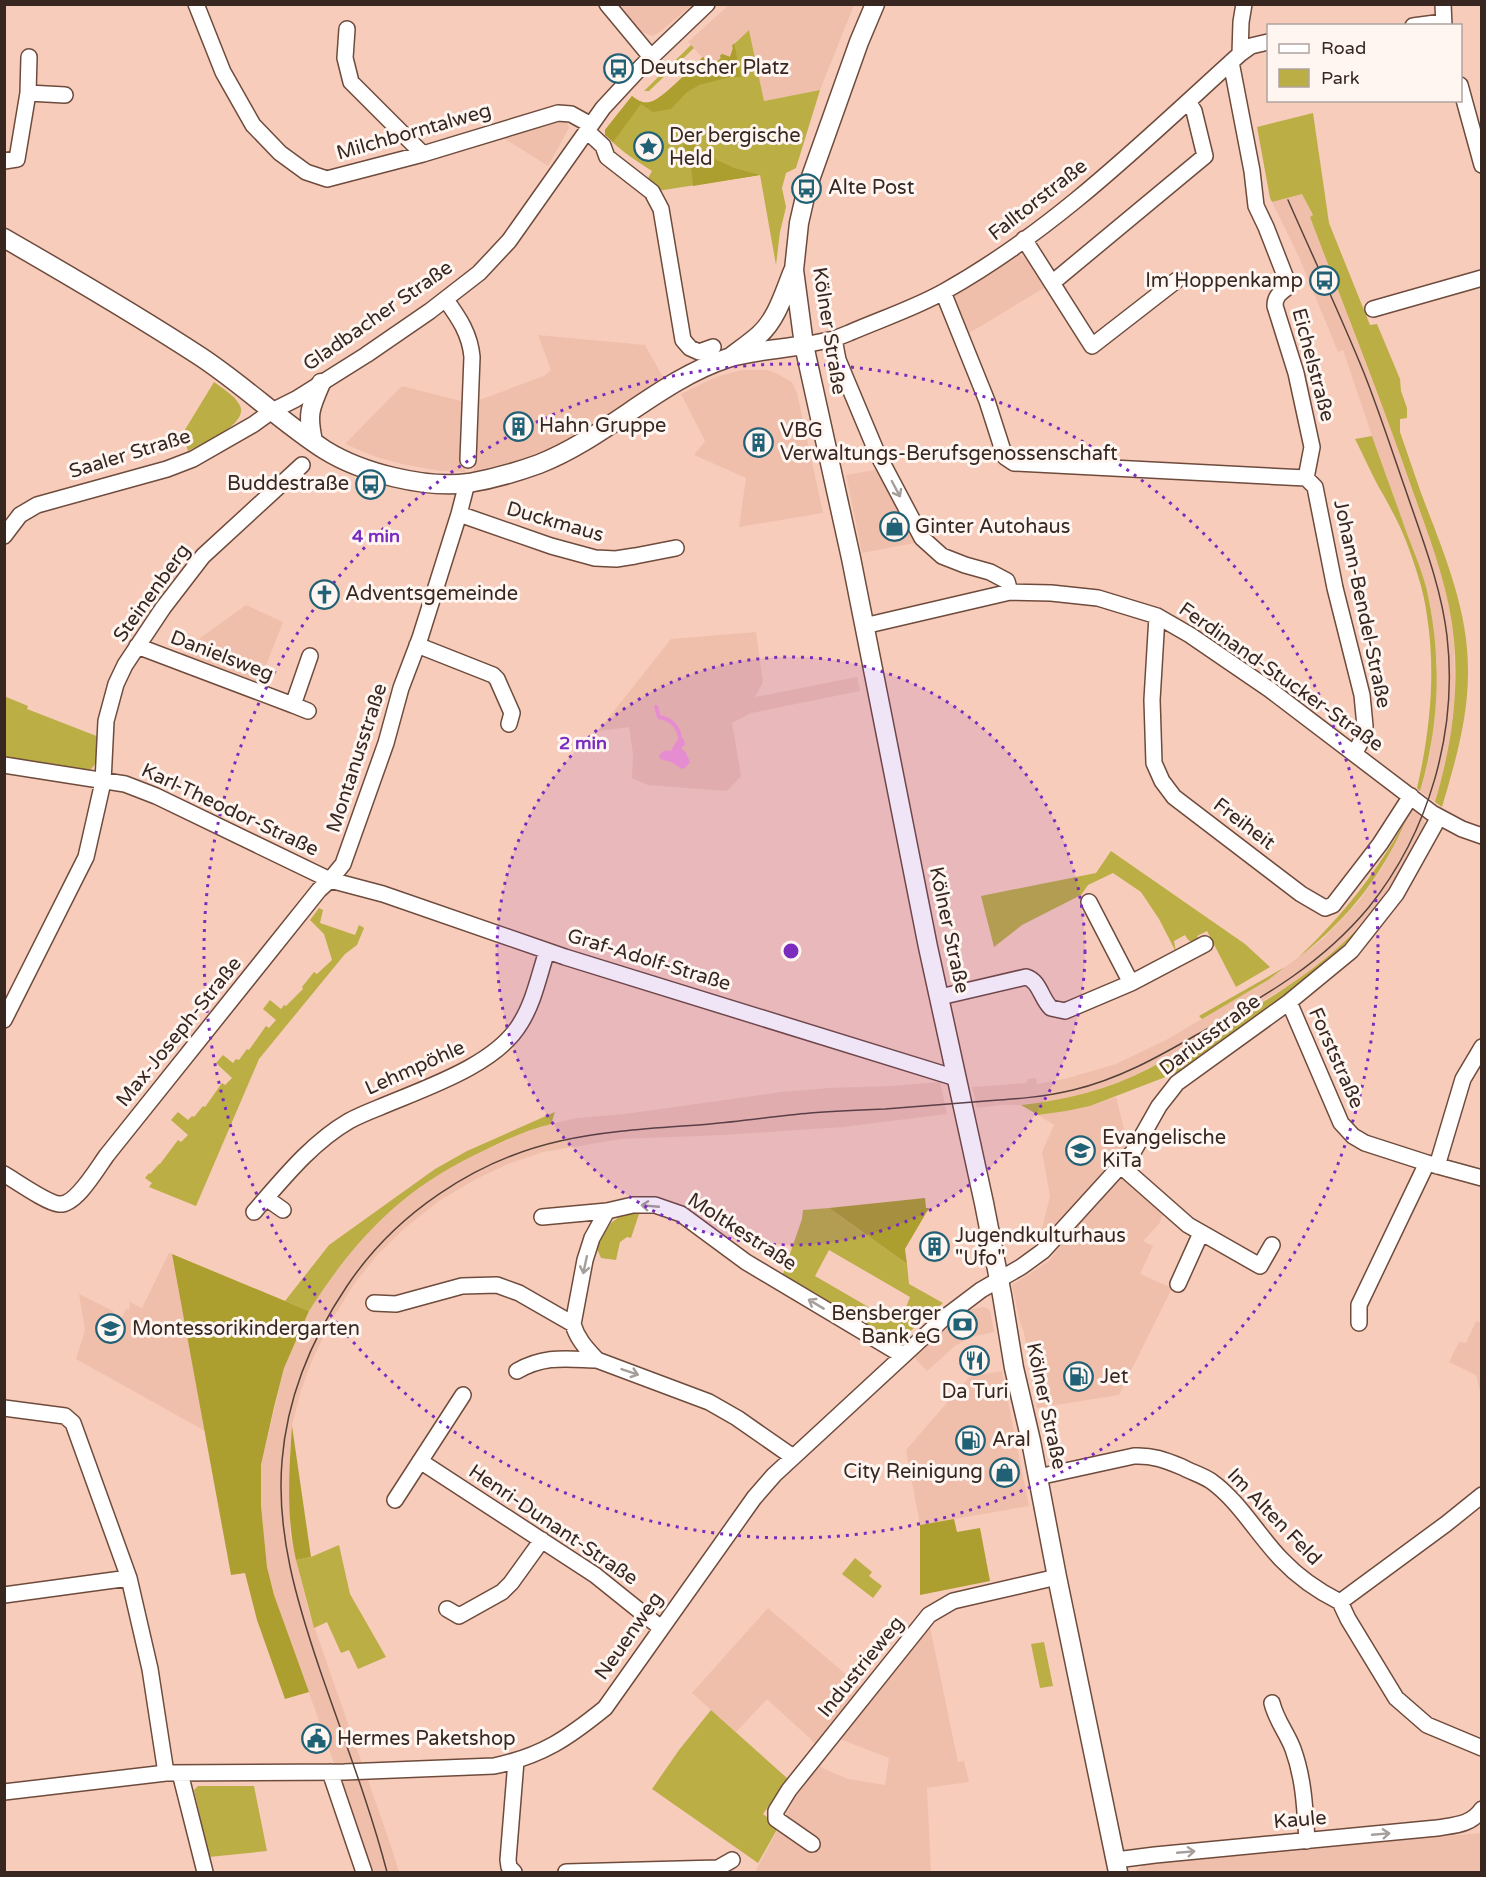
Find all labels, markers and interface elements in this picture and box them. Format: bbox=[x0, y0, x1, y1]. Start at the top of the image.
legend bbox=[1267, 24, 1462, 102]
text: Road bbox=[1321, 37, 1366, 59]
bus stop icon: Deutscher Platz bbox=[603, 52, 635, 84]
place label: Deutscher Platz bbox=[640, 56, 789, 80]
text: Park bbox=[1321, 67, 1360, 89]
street label: Milchborntalweg bbox=[334, 98, 494, 166]
place label: Der bergische Held bbox=[669, 124, 800, 171]
place icon: Der bergische Held bbox=[632, 131, 664, 163]
street label: Falltorstraße bbox=[984, 154, 1092, 246]
bus stop icon: Alte Post bbox=[791, 172, 823, 204]
place label: Alte Post bbox=[828, 176, 915, 200]
street label: Gladbacher Straße bbox=[299, 255, 457, 377]
bus stop icon: Im Hoppenkamp bbox=[1308, 265, 1340, 297]
street label: Kölner Straße bbox=[807, 266, 851, 396]
place label: Im Hoppenkamp bbox=[1145, 269, 1303, 293]
street label: Eichelstraße bbox=[1286, 306, 1340, 424]
building icon: Hahn Gruppe bbox=[502, 410, 534, 442]
place label: Hahn Gruppe bbox=[539, 414, 666, 438]
place label: VBG Verwaltungs-Berufsgenossenschaft bbox=[780, 419, 1118, 466]
street label: Saaler Straße bbox=[66, 424, 194, 484]
building icon: VBG Verwaltungs-Berufsgenossenschaft bbox=[743, 427, 775, 459]
bus stop icon: Buddestraße bbox=[354, 468, 386, 500]
place label: Buddestraße bbox=[227, 472, 349, 496]
one-way arrow bbox=[891, 480, 903, 498]
street label: Duckmaus bbox=[504, 497, 606, 547]
street label: Johann-Bendel-Straße bbox=[1328, 498, 1396, 710]
shop icon: Ginter Autohaus bbox=[878, 511, 910, 543]
place label: Ginter Autohaus bbox=[915, 515, 1070, 539]
text: 4 min bbox=[352, 525, 400, 547]
street label: Steinenberg bbox=[108, 539, 196, 647]
church icon: Adventsgemeinde bbox=[308, 578, 340, 610]
place label: Adventsgemeinde bbox=[345, 582, 518, 606]
street label: Ferdinand-Stucker-Straße bbox=[1174, 597, 1388, 757]
street label: Danielsweg bbox=[167, 625, 277, 687]
street label: Montanusstraße bbox=[322, 680, 392, 836]
text: 2 min bbox=[559, 732, 607, 754]
street label: Karl-Theodor-Straße bbox=[138, 758, 322, 862]
street label: Freiheit bbox=[1208, 793, 1280, 855]
street label: Kölner Straße bbox=[924, 865, 974, 995]
street label: Graf-Adolf-Straße bbox=[564, 924, 734, 996]
centre of rings bbox=[781, 941, 801, 961]
street label: Max-Joseph-Straße bbox=[111, 952, 247, 1112]
street label: Dariusstraße bbox=[1155, 989, 1265, 1081]
street label: Forststraße bbox=[1303, 1004, 1369, 1112]
street label: Lehmpöhle bbox=[361, 1035, 469, 1101]
place label: Evangelische KiTa bbox=[1102, 1126, 1226, 1173]
school or university icon: Evangelische KiTa bbox=[1065, 1134, 1097, 1166]
street label: Moltkestraße bbox=[683, 1188, 801, 1276]
one-way arrow bbox=[641, 1200, 660, 1211]
place label: Jugendkulturhaus "Ufo" bbox=[955, 1224, 1126, 1271]
building icon: Jugendkulturhaus "Ufo" bbox=[918, 1231, 950, 1263]
one-way arrow bbox=[578, 1255, 590, 1274]
one-way arrow bbox=[808, 1298, 825, 1310]
place label: Bensberger Bank eG bbox=[831, 1302, 941, 1349]
bank icon: Bensberger Bank eG bbox=[946, 1309, 978, 1341]
school or university icon: Montessorikindergarten bbox=[95, 1313, 127, 1345]
place label: Montessorikindergarten bbox=[132, 1317, 360, 1341]
street label: Kölner Straße bbox=[1021, 1341, 1071, 1471]
restaurant icon: Da Turi bbox=[959, 1345, 991, 1377]
fuel station icon: Jet bbox=[1063, 1361, 1095, 1393]
place label: Jet bbox=[1100, 1365, 1129, 1389]
one-way arrow bbox=[621, 1368, 639, 1379]
place label: Da Turi bbox=[941, 1380, 1009, 1404]
fuel station icon: Aral bbox=[955, 1424, 987, 1456]
place label: Aral bbox=[992, 1428, 1031, 1452]
shop icon: City Reinigung bbox=[988, 1456, 1020, 1488]
street label: Henri-Dunant-Straße bbox=[464, 1459, 642, 1591]
place label: City Reinigung bbox=[843, 1460, 983, 1484]
street label: Im Alten Feld bbox=[1222, 1464, 1326, 1570]
street label: Neuenweg bbox=[590, 1587, 668, 1685]
street label: Industrieweg bbox=[813, 1612, 909, 1722]
public building icon: Hermes Paketshop bbox=[300, 1723, 332, 1755]
place label: Hermes Paketshop bbox=[337, 1727, 516, 1751]
street label: Kaule bbox=[1273, 1806, 1327, 1834]
one-way arrow bbox=[1370, 1828, 1390, 1839]
one-way arrow bbox=[1176, 1846, 1196, 1857]

